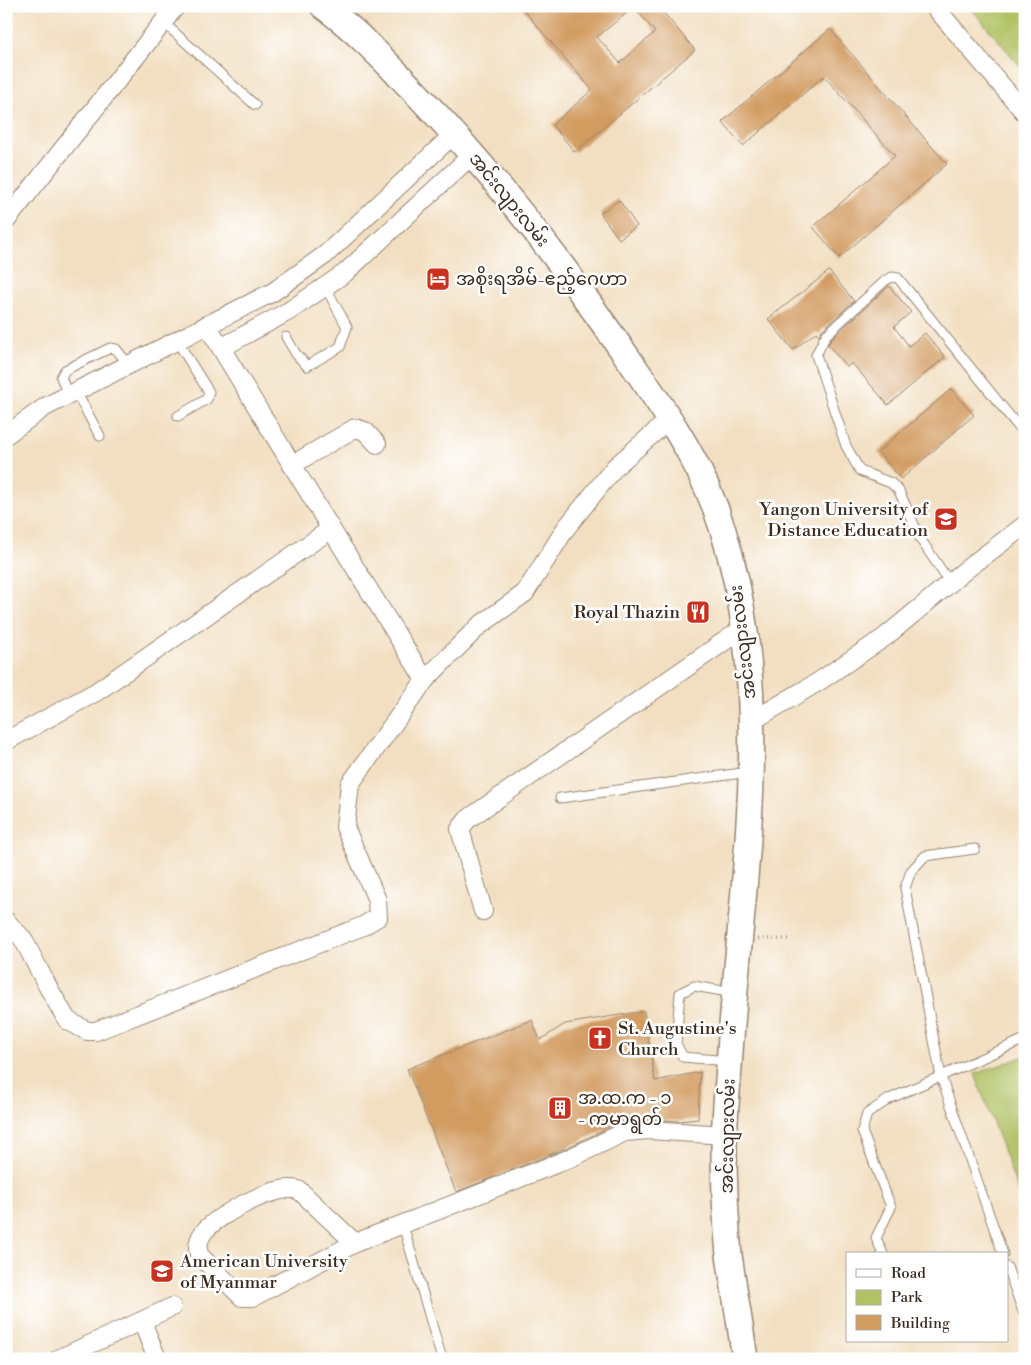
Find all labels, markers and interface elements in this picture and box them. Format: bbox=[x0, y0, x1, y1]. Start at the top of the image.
street label: အင်းလျားလမ်း bbox=[462, 147, 556, 254]
place label: အစိုးရအိမ်-ဧည့်ဂေဟာ bbox=[456, 265, 627, 294]
hotel icon: အစိုးရအိမ်-ဧည့်ဂေဟာ bbox=[425, 266, 451, 292]
place label: Yangon University of Distance Education bbox=[759, 498, 929, 542]
school or university icon: Yangon University of Distance Education bbox=[933, 506, 959, 532]
street label: အင်းလျားလမ်း bbox=[723, 583, 764, 701]
restaurant icon: Royal Thazin bbox=[685, 599, 711, 625]
place label: Royal Thazin bbox=[574, 601, 680, 624]
place label: St. Augustine's Church bbox=[618, 1017, 737, 1061]
church icon: St. Augustine's Church bbox=[587, 1025, 613, 1051]
street label: အင်းလျားလမ်း bbox=[713, 1078, 744, 1194]
place label: အ.ထ.က - ၁ - ကမာရွတ် bbox=[578, 1087, 672, 1134]
building icon: အ.ထ.က - ၁ - ကမာရွတ် bbox=[547, 1095, 573, 1121]
place label: American University of Myanmar bbox=[179, 1250, 348, 1294]
legend bbox=[846, 1252, 1008, 1342]
school or university icon: American University of Myanmar bbox=[149, 1258, 175, 1284]
text: Road bbox=[891, 1264, 926, 1283]
text: Park bbox=[891, 1288, 923, 1307]
text: Building bbox=[890, 1314, 950, 1333]

